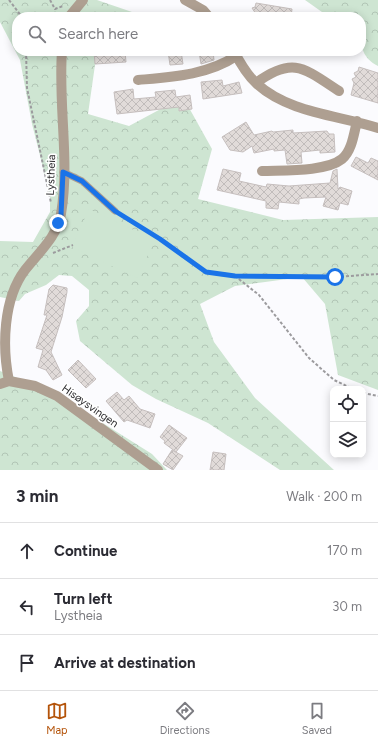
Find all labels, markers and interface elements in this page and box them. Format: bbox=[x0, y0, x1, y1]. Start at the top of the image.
search box bbox=[12, 12, 366, 56]
icon: search bbox=[26, 23, 48, 45]
text: Search here bbox=[58, 25, 138, 43]
street label: Lystheia bbox=[44, 154, 58, 196]
route end bbox=[49, 214, 67, 232]
route start bbox=[326, 268, 344, 286]
street label: Hisøysvingen bbox=[59, 382, 121, 430]
map controls bbox=[330, 386, 366, 458]
button: locate bbox=[330, 386, 366, 422]
button: layers bbox=[330, 422, 366, 458]
text: 3 min bbox=[16, 486, 58, 506]
text: Walk · 200 m bbox=[286, 489, 362, 504]
icon: ahead bbox=[16, 540, 38, 562]
text: Continue bbox=[54, 542, 117, 560]
text: 170 m bbox=[327, 543, 362, 558]
text: Turn left bbox=[54, 590, 112, 608]
icon: left bbox=[16, 596, 38, 618]
text: 30 m bbox=[332, 599, 362, 614]
text: Lystheia bbox=[54, 608, 103, 623]
icon: arrive bbox=[16, 652, 38, 674]
text: Arrive at destination bbox=[54, 654, 195, 672]
tab: Map bbox=[46, 700, 68, 737]
tab: Directions bbox=[160, 700, 210, 737]
tab: Saved bbox=[302, 700, 332, 737]

